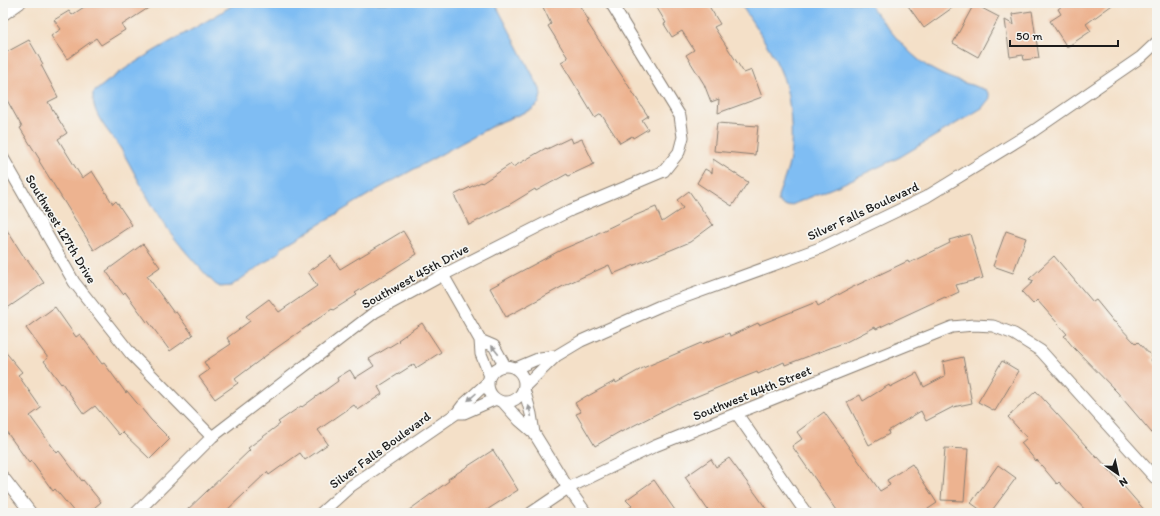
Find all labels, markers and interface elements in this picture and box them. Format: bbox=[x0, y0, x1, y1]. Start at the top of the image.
scale bar bbox=[1010, 22, 1118, 48]
text: 50 m bbox=[1016, 29, 1042, 43]
street label: Southwest 127th Drive bbox=[23, 172, 99, 286]
street label: Silver Falls Boulevard bbox=[805, 179, 921, 243]
street label: Southwest 45th Drive bbox=[359, 240, 471, 312]
one-way arrow bbox=[491, 345, 499, 356]
street label: Southwest 44th Street bbox=[691, 362, 813, 424]
one-way arrow bbox=[467, 392, 477, 402]
one-way arrow bbox=[527, 404, 533, 416]
street label: Silver Falls Boulevard bbox=[327, 408, 433, 492]
north arrow bbox=[1098, 454, 1138, 494]
text: N bbox=[1117, 474, 1130, 489]

